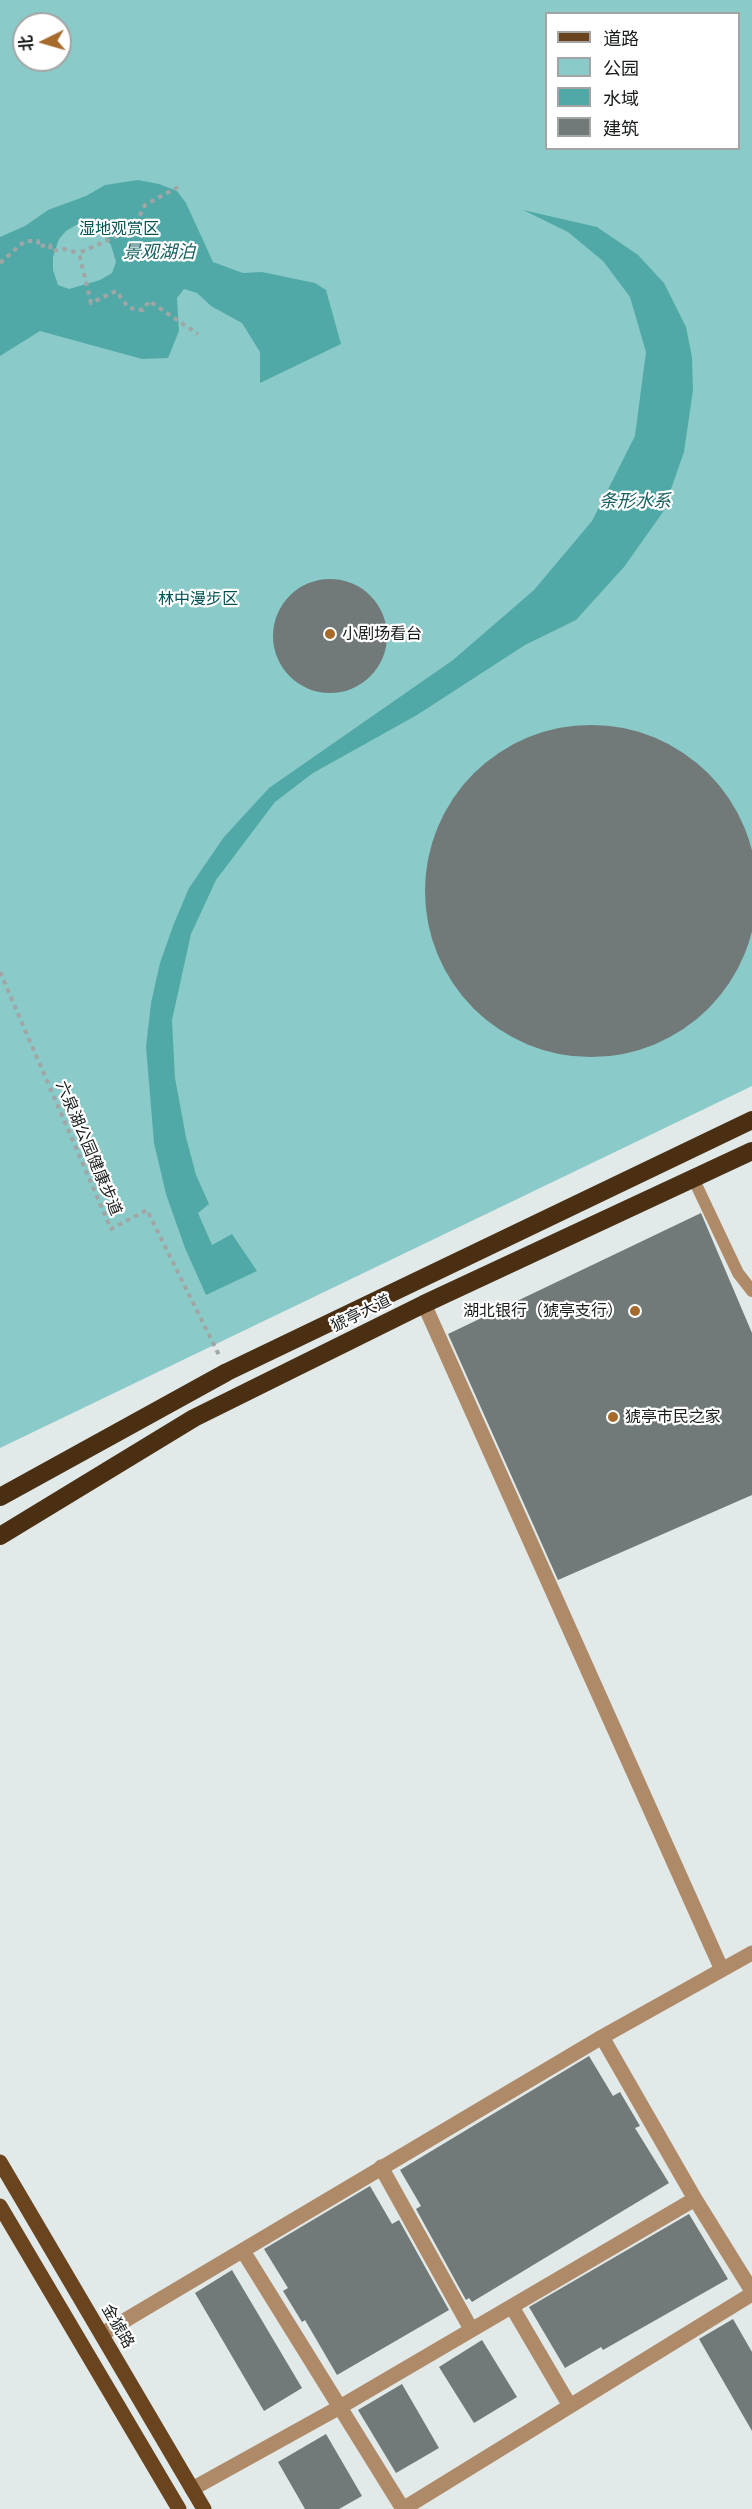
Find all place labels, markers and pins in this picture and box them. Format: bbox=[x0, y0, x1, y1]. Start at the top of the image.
place label: 小剧场看台 bbox=[342, 624, 422, 644]
marker: 小剧场看台 bbox=[323, 627, 337, 641]
place label: 湖北银行（猇亭支行） bbox=[463, 1301, 623, 1321]
marker: 湖北银行（猇亭支行） bbox=[628, 1304, 642, 1318]
place label: 猇亭市民之家 bbox=[625, 1407, 721, 1427]
marker: 猇亭市民之家 bbox=[606, 1410, 620, 1424]

